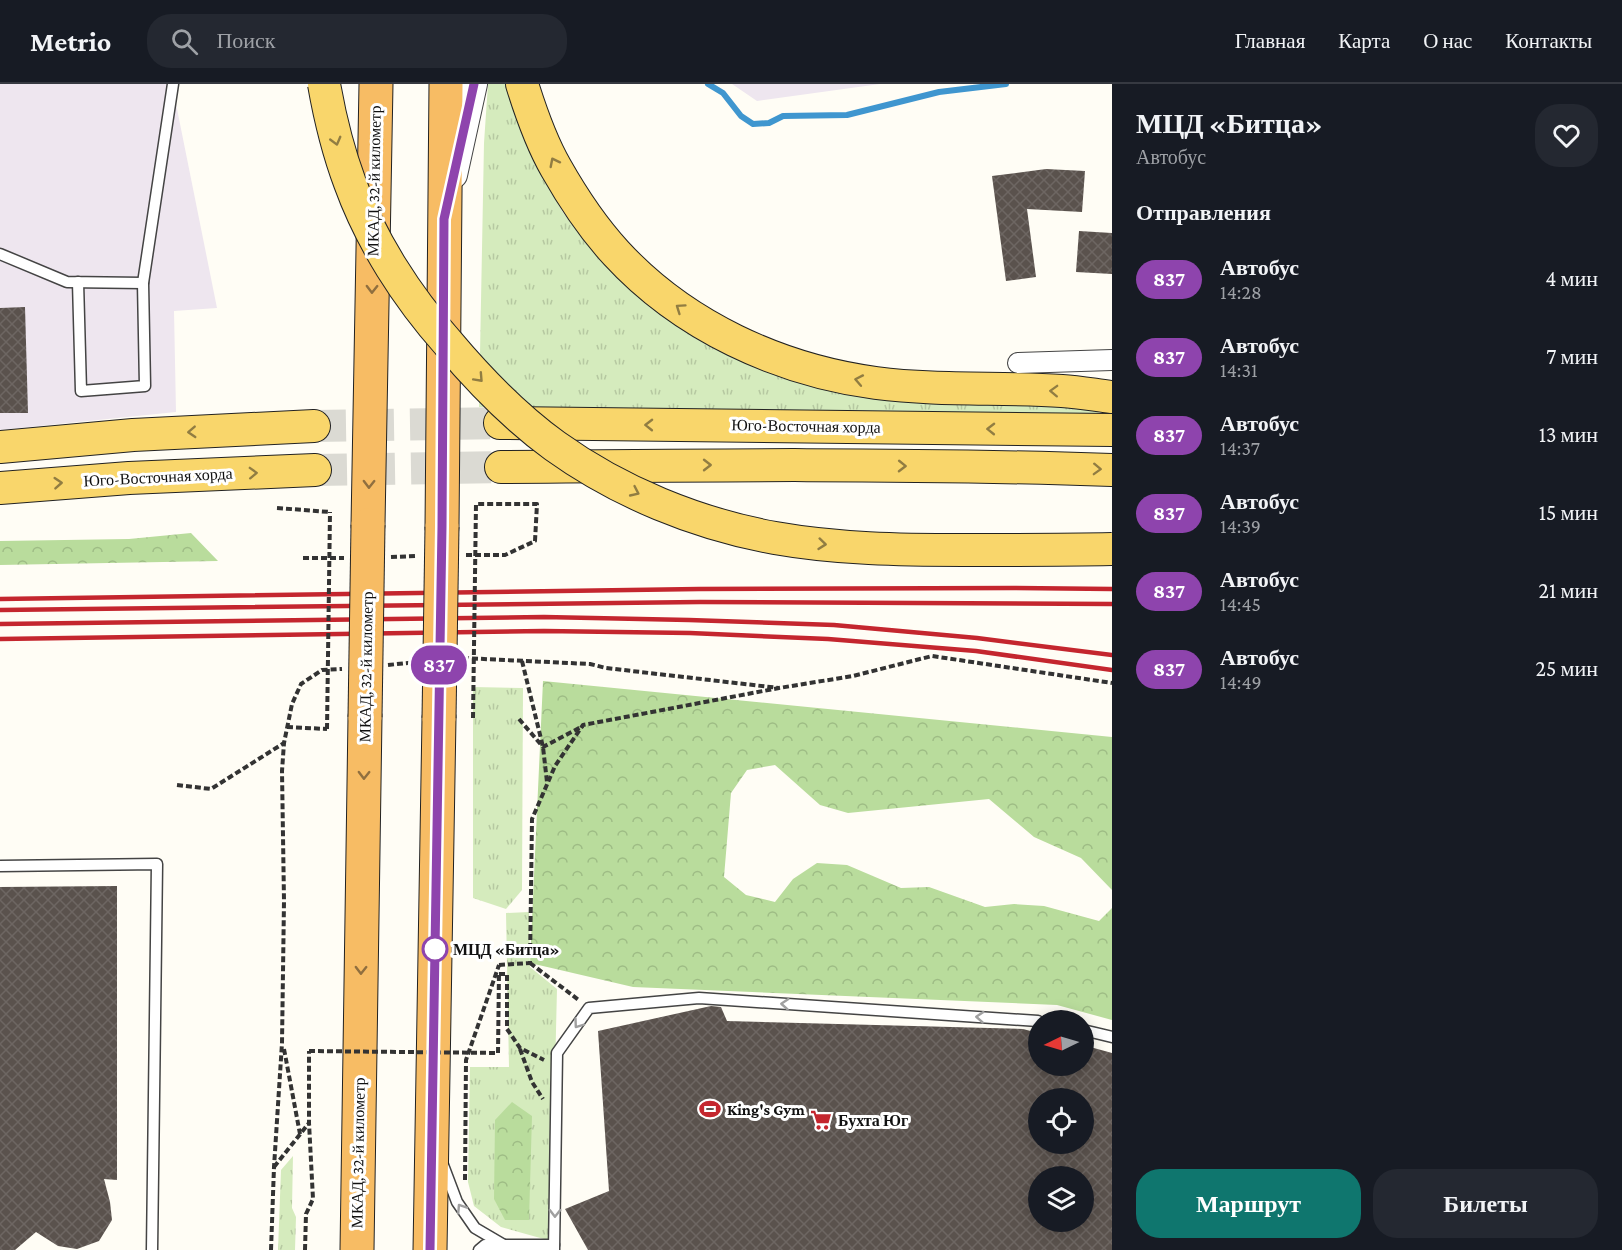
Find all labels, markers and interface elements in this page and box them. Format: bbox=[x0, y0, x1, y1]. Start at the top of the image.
search box bbox=[147, 14, 567, 68]
icon: search bbox=[168, 25, 201, 58]
text: Metrio bbox=[30, 26, 111, 57]
text: Поиск bbox=[216, 28, 276, 53]
text: Главная bbox=[1235, 29, 1305, 53]
text: Карта bbox=[1338, 29, 1390, 53]
text: О нас bbox=[1423, 29, 1472, 53]
text: Контакты bbox=[1505, 29, 1592, 53]
button: heart bbox=[1535, 104, 1598, 167]
street label: МКАД, 32-й километр bbox=[364, 105, 385, 257]
text: МЦД «Битца» bbox=[1136, 108, 1323, 139]
one-way arrow bbox=[329, 136, 342, 146]
text: Автобус bbox=[1136, 146, 1206, 168]
one-way arrow bbox=[549, 157, 561, 168]
text: Отправления bbox=[1136, 200, 1271, 225]
text: Автобус bbox=[1220, 255, 1299, 280]
text: 4 мин bbox=[1545, 266, 1598, 291]
text: 837 bbox=[1153, 267, 1185, 291]
text: 14:28 bbox=[1220, 281, 1262, 303]
one-way arrow bbox=[366, 285, 378, 294]
one-way arrow bbox=[675, 304, 686, 315]
text: Автобус bbox=[1220, 333, 1299, 358]
text: 7 мин bbox=[1546, 344, 1598, 369]
text: 837 bbox=[1153, 345, 1185, 369]
text: 14:31 bbox=[1220, 359, 1258, 381]
one-way arrow bbox=[471, 370, 482, 381]
one-way arrow bbox=[855, 374, 865, 387]
one-way arrow bbox=[1049, 385, 1058, 398]
text: Автобус bbox=[1220, 411, 1299, 436]
street label: Юго-Восточная хорда bbox=[731, 416, 881, 437]
one-way arrow bbox=[644, 418, 653, 431]
text: 13 мин bbox=[1539, 422, 1598, 447]
one-way arrow bbox=[986, 423, 995, 435]
text: 837 bbox=[1153, 423, 1185, 447]
one-way arrow bbox=[188, 425, 197, 438]
text: 14:37 bbox=[1220, 437, 1260, 459]
one-way arrow bbox=[702, 459, 711, 471]
one-way arrow bbox=[897, 460, 906, 472]
one-way arrow bbox=[1092, 463, 1101, 475]
street label: Юго-Восточная хорда bbox=[83, 465, 233, 490]
one-way arrow bbox=[248, 466, 257, 479]
one-way arrow bbox=[54, 477, 63, 490]
one-way arrow bbox=[363, 480, 375, 489]
one-way arrow bbox=[628, 485, 639, 497]
text: Автобус bbox=[1220, 489, 1299, 514]
text: 15 мин bbox=[1539, 500, 1598, 525]
text: 837 bbox=[1153, 501, 1185, 525]
text: 14:39 bbox=[1220, 515, 1261, 537]
one-way arrow bbox=[817, 537, 826, 550]
text: Автобус bbox=[1220, 567, 1299, 592]
text: 21 мин bbox=[1539, 578, 1598, 603]
text: 837 bbox=[1153, 579, 1185, 603]
street label: МКАД, 32-й километр bbox=[356, 591, 377, 743]
text: 14:45 bbox=[1220, 593, 1261, 615]
text: Автобус bbox=[1220, 645, 1299, 670]
line badge: 837 bbox=[404, 646, 474, 684]
text: 837 bbox=[423, 653, 455, 677]
text: 25 мин bbox=[1536, 656, 1598, 681]
text: 837 bbox=[1153, 657, 1185, 681]
text: 14:49 bbox=[1220, 671, 1262, 693]
one-way arrow bbox=[358, 771, 370, 780]
marker: МЦД «Битца» bbox=[422, 936, 448, 962]
place label: МЦД «Битца» bbox=[453, 941, 560, 959]
one-way arrow bbox=[355, 966, 367, 975]
one-way arrow bbox=[781, 997, 790, 1010]
one-way arrow bbox=[975, 1010, 984, 1023]
north arrow bbox=[1028, 1010, 1094, 1076]
map controls bbox=[1028, 1010, 1094, 1232]
one-way arrow bbox=[574, 1018, 585, 1029]
street label: МКАД, 32-й километр bbox=[348, 1077, 369, 1229]
button: locate bbox=[1028, 1088, 1094, 1154]
sports icon: King's Gym bbox=[698, 1097, 722, 1121]
place label: King's Gym bbox=[727, 1101, 805, 1118]
supermarket icon: Бухта Юг bbox=[809, 1108, 833, 1132]
place label: Бухта Юг bbox=[838, 1112, 908, 1130]
button: layers bbox=[1028, 1166, 1094, 1232]
button: Маршрут bbox=[1136, 1169, 1361, 1238]
button: Билеты bbox=[1373, 1169, 1598, 1238]
one-way arrow bbox=[458, 1203, 469, 1214]
one-way arrow bbox=[549, 1208, 561, 1217]

